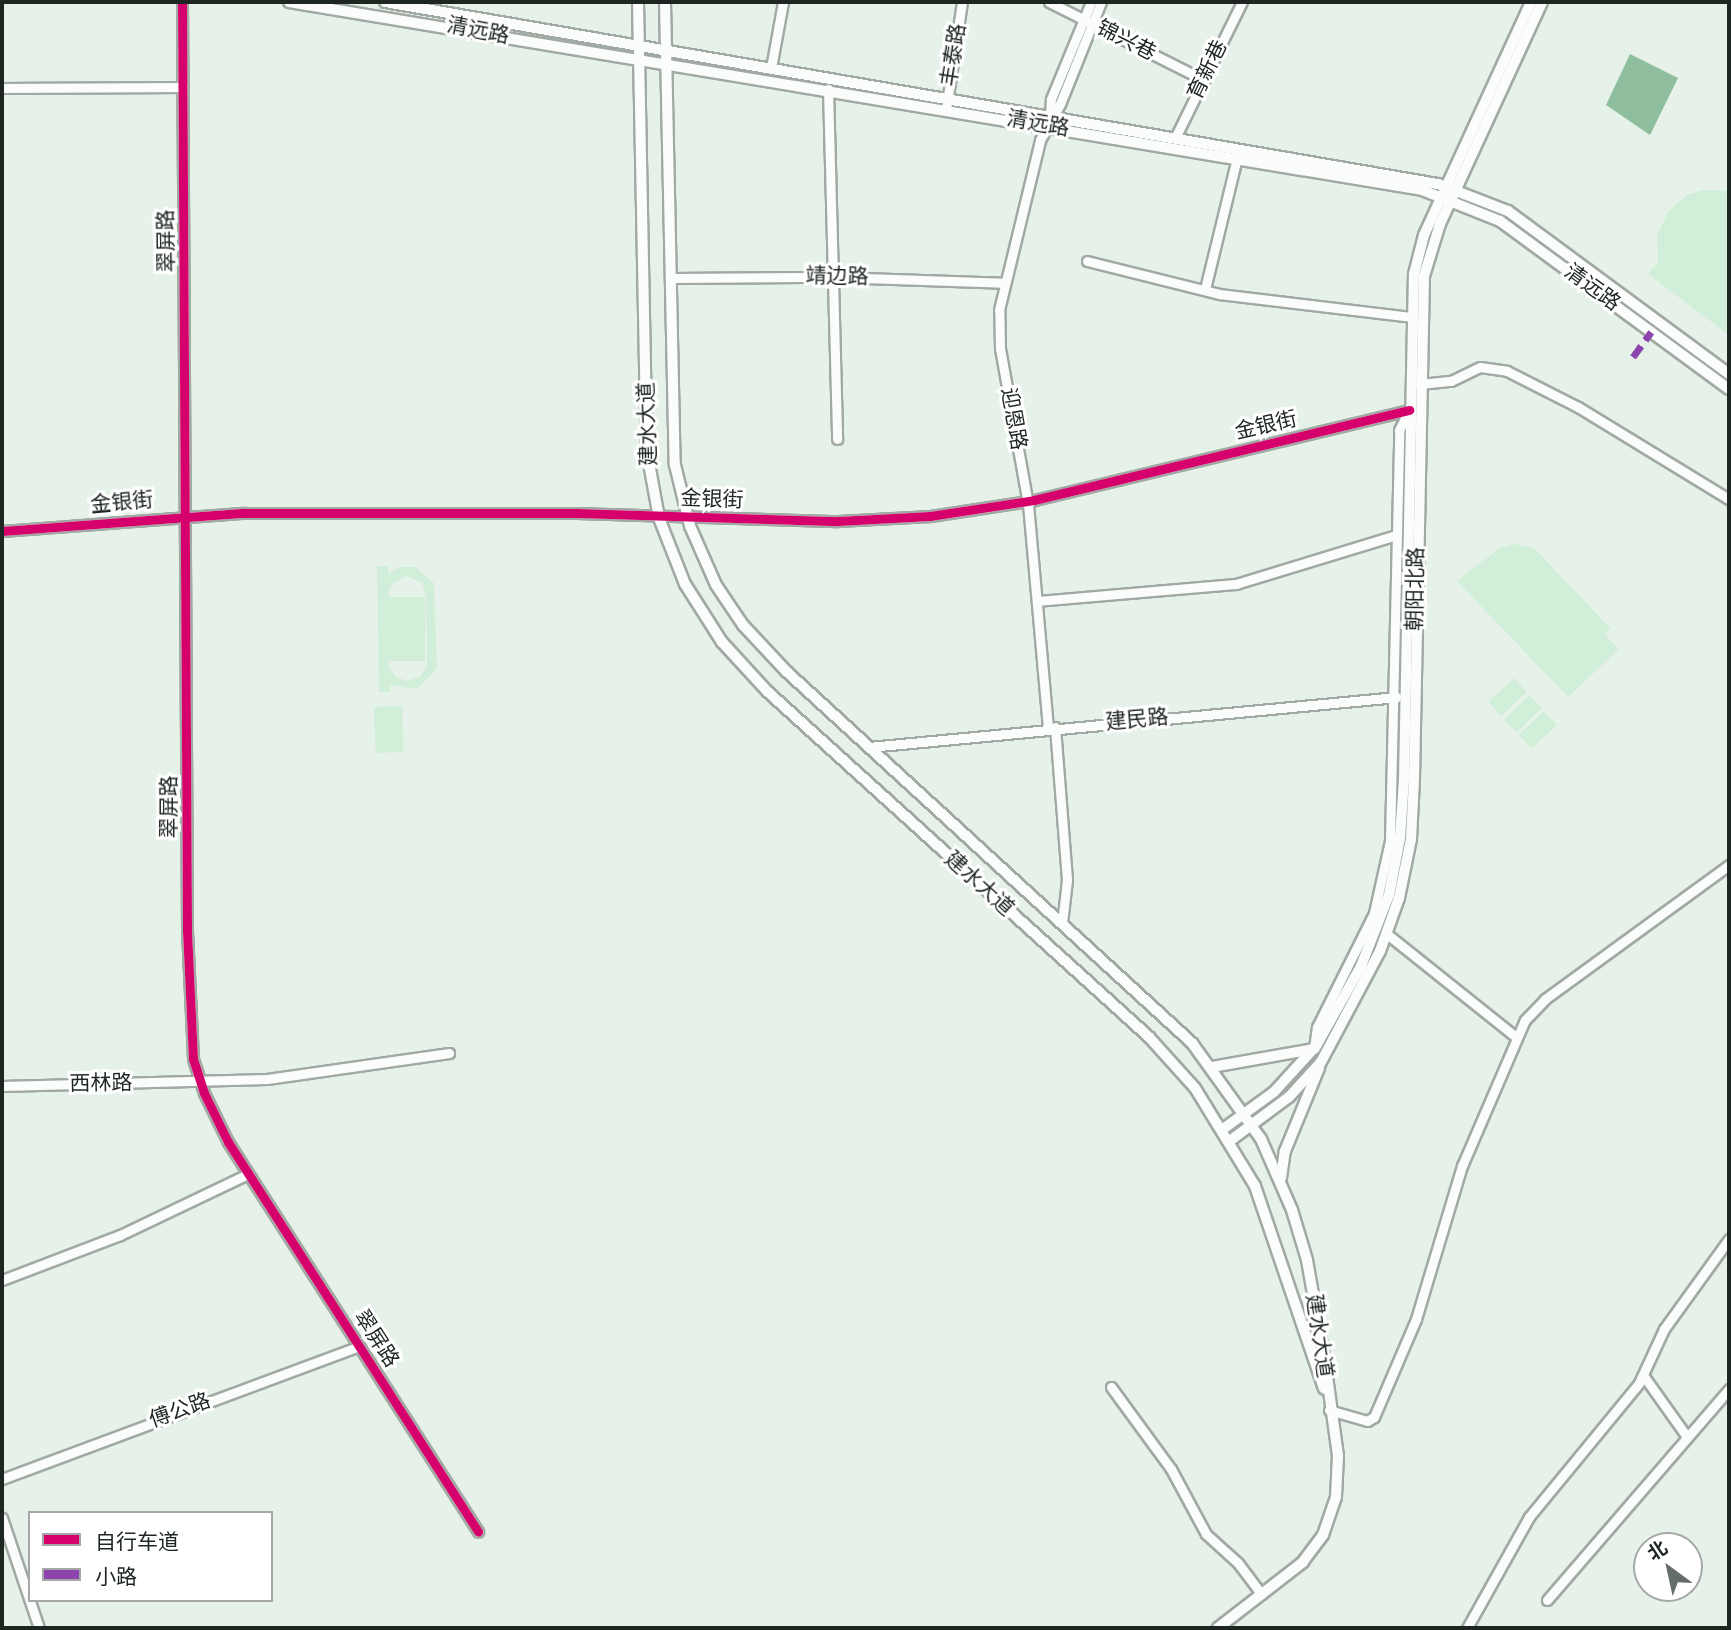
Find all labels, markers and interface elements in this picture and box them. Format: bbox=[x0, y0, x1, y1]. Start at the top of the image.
street label: 清远路 bbox=[445, 13, 511, 49]
street label: 锦兴巷 bbox=[1092, 15, 1160, 67]
street label: 丰泰路 bbox=[937, 22, 971, 88]
street label: 育新巷 bbox=[1183, 36, 1233, 104]
street label: 清远路 bbox=[1005, 106, 1071, 142]
street label: 翠屏路 bbox=[154, 209, 180, 273]
street label: 清远路 bbox=[1559, 259, 1625, 317]
street label: 靖边路 bbox=[805, 264, 869, 290]
street label: 建水大道 bbox=[634, 382, 662, 466]
street label: 迎恩路 bbox=[995, 386, 1031, 452]
street label: 金银街 bbox=[1232, 407, 1300, 445]
street label: 金银街 bbox=[680, 486, 744, 514]
street label: 金银街 bbox=[90, 488, 154, 518]
street label: 朝阳北路 bbox=[1403, 547, 1429, 631]
street label: 建民路 bbox=[1105, 705, 1169, 735]
street label: 翠屏路 bbox=[157, 776, 183, 838]
street label: 建水大道 bbox=[939, 847, 1019, 921]
street label: 西林路 bbox=[69, 1071, 133, 1097]
street label: 建水大道 bbox=[1301, 1293, 1337, 1379]
street label: 翠屏路 bbox=[348, 1306, 404, 1372]
street label: 傅公路 bbox=[146, 1388, 214, 1434]
legend bbox=[28, 1511, 273, 1602]
text: 自行车道 bbox=[95, 1530, 179, 1555]
north arrow bbox=[1633, 1532, 1703, 1602]
text: 北 bbox=[1644, 1537, 1672, 1565]
text: 小路 bbox=[95, 1565, 137, 1590]

